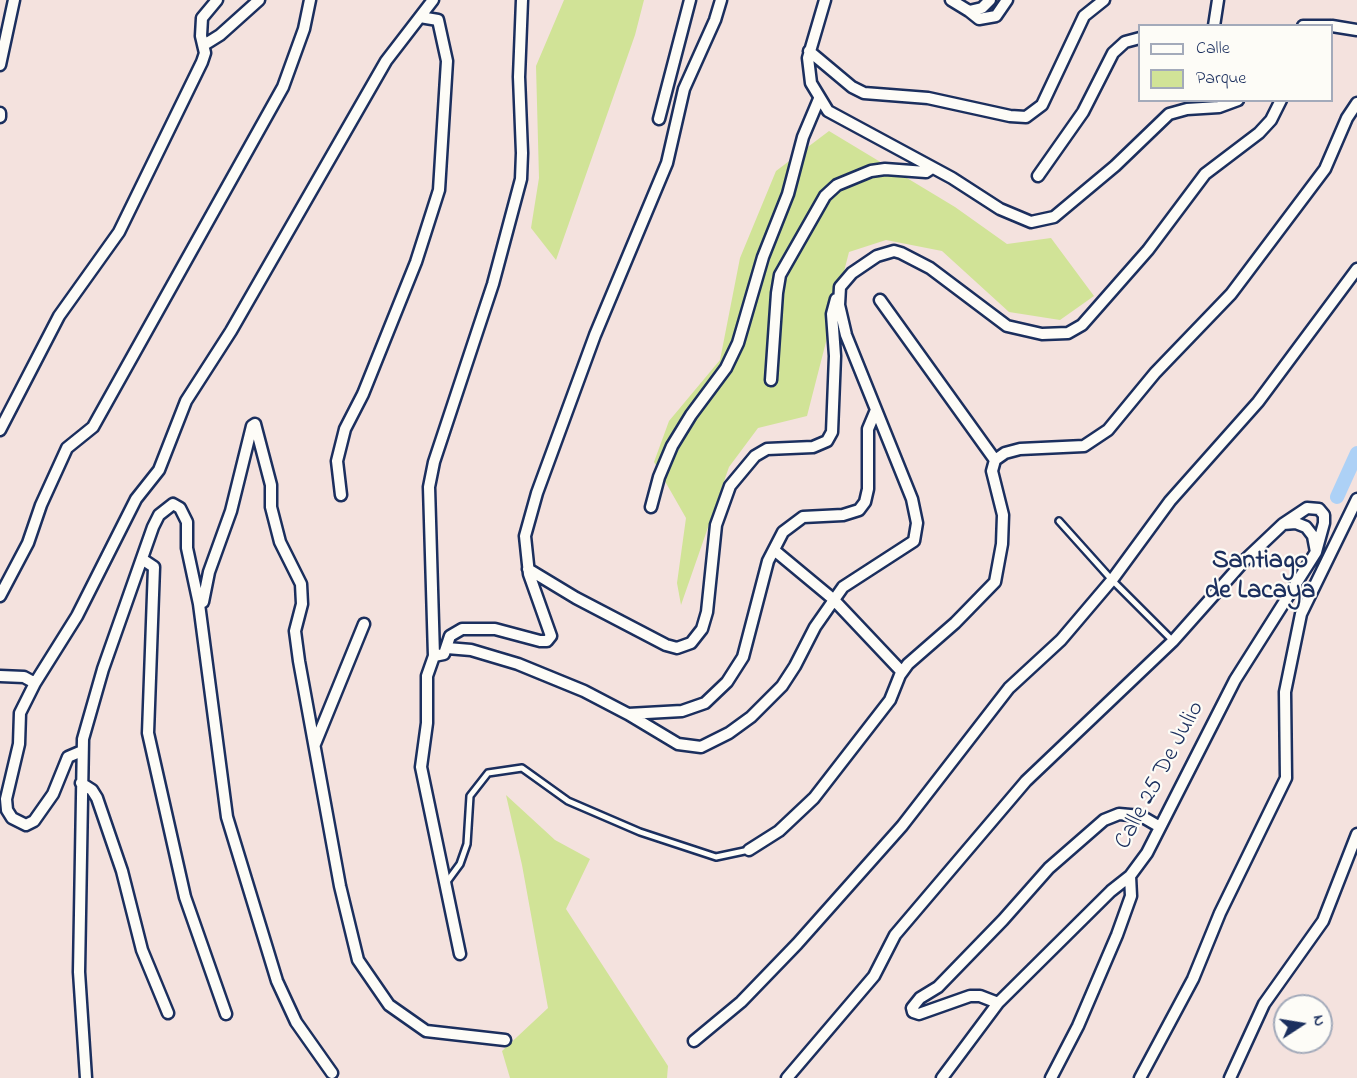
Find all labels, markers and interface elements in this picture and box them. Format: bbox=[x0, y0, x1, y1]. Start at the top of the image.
legend bbox=[1138, 24, 1333, 102]
text: Calle bbox=[1196, 36, 1230, 62]
text: Parque bbox=[1196, 66, 1246, 92]
district label: Santiago de Lacaya bbox=[1205, 547, 1315, 608]
street label: Calle 25 De Julio bbox=[1110, 697, 1212, 855]
north arrow bbox=[1273, 994, 1333, 1054]
text: N bbox=[1306, 1013, 1332, 1028]

